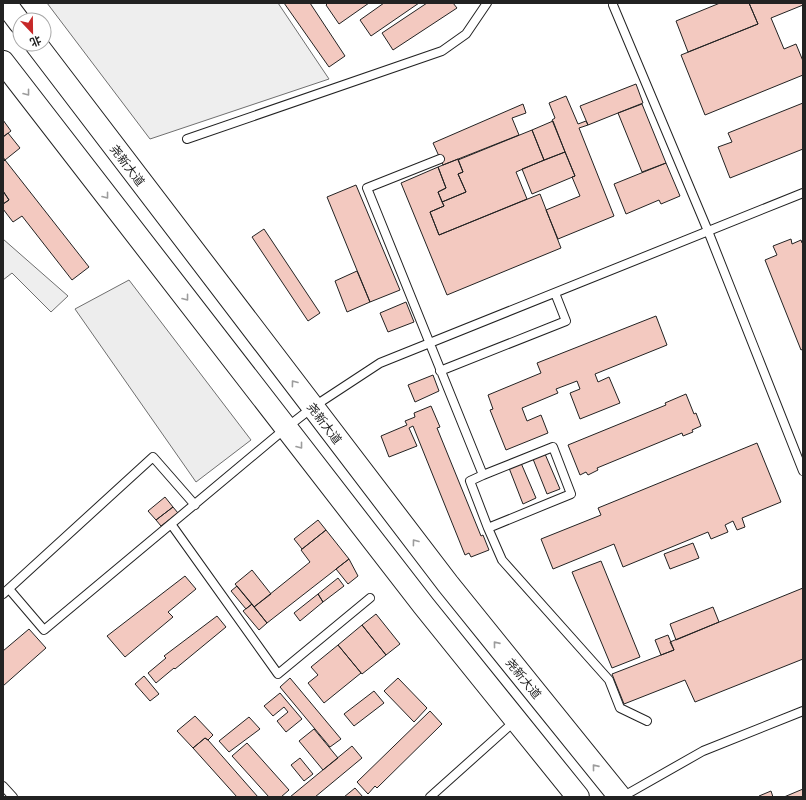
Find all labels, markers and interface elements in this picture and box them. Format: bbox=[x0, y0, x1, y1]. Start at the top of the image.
north arrow bbox=[12, 12, 52, 52]
text: 北 bbox=[28, 33, 44, 52]
one-way arrow bbox=[22, 88, 29, 95]
street label: 尧新大道 bbox=[106, 140, 150, 190]
one-way arrow bbox=[102, 191, 109, 198]
one-way arrow bbox=[181, 294, 188, 301]
one-way arrow bbox=[292, 380, 299, 387]
street label: 尧新大道 bbox=[303, 398, 347, 448]
one-way arrow bbox=[295, 441, 302, 448]
one-way arrow bbox=[413, 539, 420, 546]
one-way arrow bbox=[493, 641, 500, 648]
street label: 尧新大道 bbox=[502, 654, 546, 702]
one-way arrow bbox=[593, 764, 600, 771]

